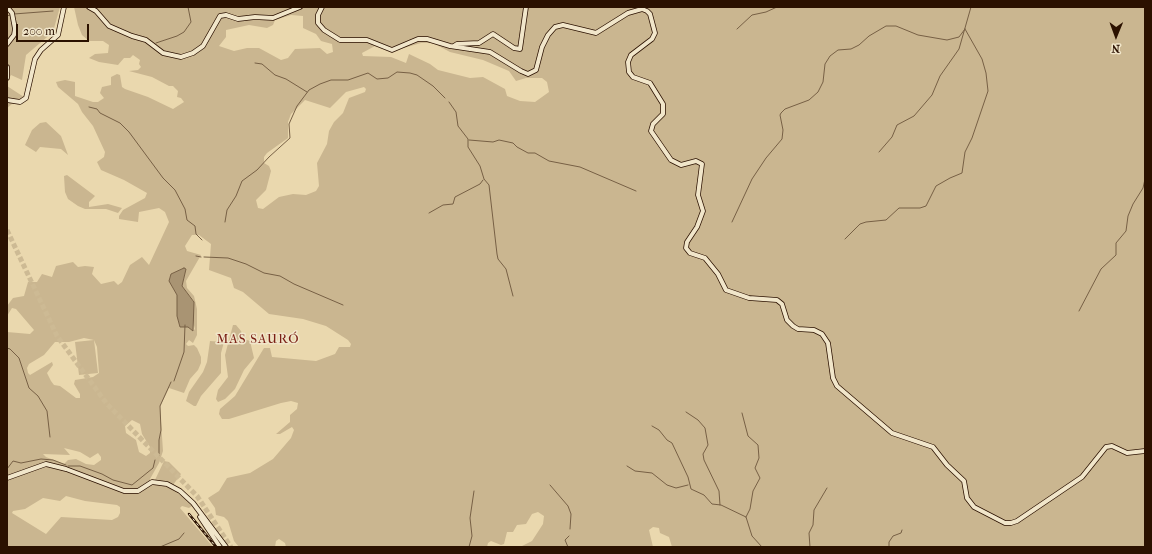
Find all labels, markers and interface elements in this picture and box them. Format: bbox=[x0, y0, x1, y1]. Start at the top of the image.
scale bar bbox=[18, 16, 91, 42]
north arrow bbox=[1096, 16, 1136, 56]
text: 200 m bbox=[23, 24, 55, 38]
text: N bbox=[1111, 42, 1120, 55]
district label: MAS SAURÓ bbox=[216, 332, 300, 348]

